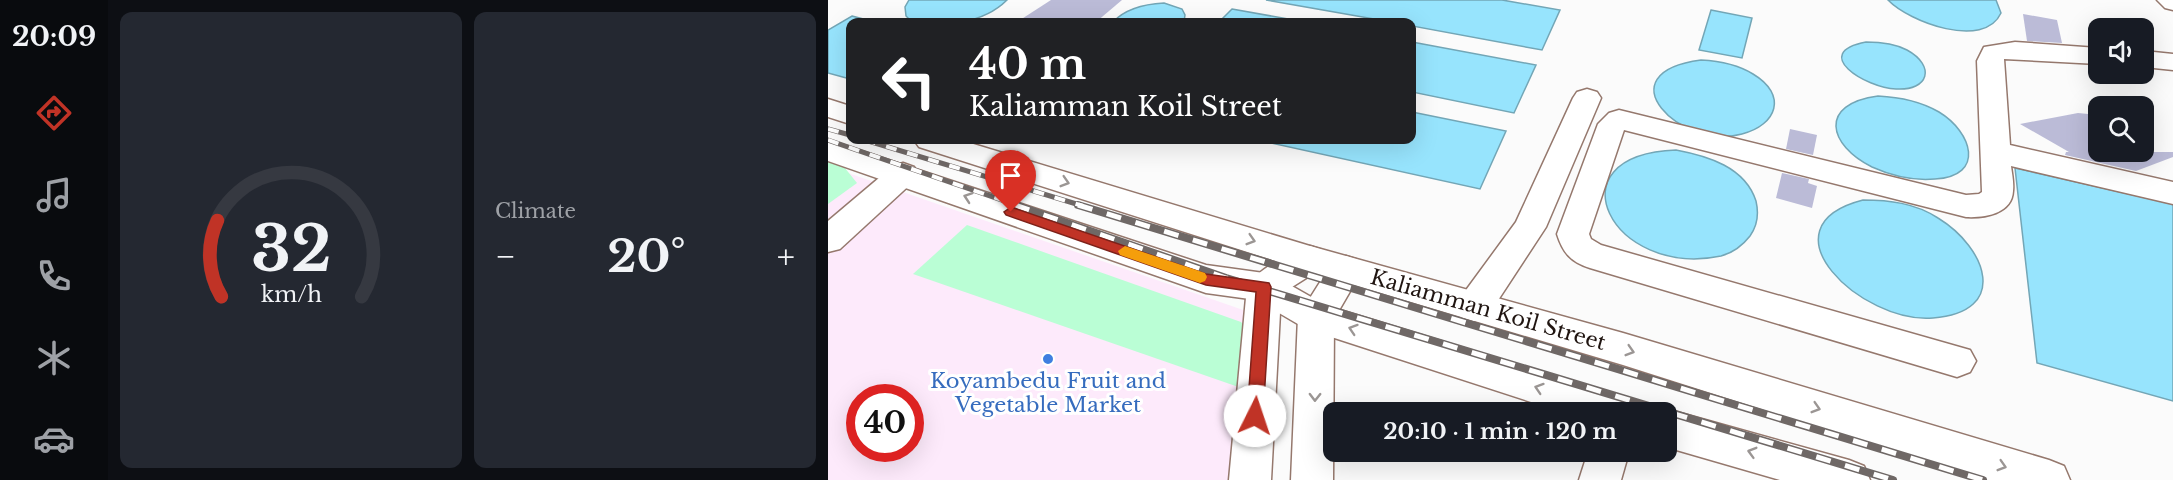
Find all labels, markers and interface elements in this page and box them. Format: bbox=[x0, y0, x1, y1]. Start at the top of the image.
map controls bbox=[2088, 18, 2154, 162]
button: sound bbox=[2088, 18, 2154, 84]
text: 20:09 bbox=[12, 20, 96, 53]
text: 40 m bbox=[969, 38, 1086, 90]
icon: left bbox=[870, 42, 948, 120]
text: Kaliamman Koil Street bbox=[969, 90, 1282, 123]
icon: directions bbox=[33, 92, 75, 134]
button: search bbox=[2088, 96, 2154, 162]
pin bbox=[985, 150, 1036, 212]
icon: arrive bbox=[994, 159, 1027, 192]
icon: music bbox=[33, 174, 75, 216]
one-way arrow bbox=[1059, 175, 1070, 187]
one-way arrow bbox=[963, 191, 974, 204]
text: Climate bbox=[495, 199, 576, 223]
text: 32 bbox=[251, 210, 331, 288]
text: 20° bbox=[607, 228, 686, 284]
one-way arrow bbox=[1245, 233, 1256, 245]
text: − bbox=[495, 236, 516, 277]
text: + bbox=[777, 236, 795, 277]
icon: phone bbox=[33, 255, 75, 297]
street label: Kaliamman Koil Street bbox=[1367, 264, 1609, 356]
text: km/h bbox=[261, 281, 322, 308]
one-way arrow bbox=[1348, 324, 1359, 336]
icon: climate bbox=[33, 337, 75, 379]
one-way arrow bbox=[1624, 344, 1635, 356]
marker: Koyambedu Fruit and Vegetable Market bbox=[1041, 352, 1055, 366]
place label: Koyambedu Fruit and Vegetable Market bbox=[930, 368, 1166, 418]
one-way arrow bbox=[1534, 383, 1545, 396]
speed limit sign: 40 bbox=[846, 384, 924, 462]
position arrow bbox=[1223, 384, 1287, 448]
one-way arrow bbox=[1308, 392, 1321, 401]
one-way arrow bbox=[1810, 401, 1821, 413]
icon: car bbox=[33, 418, 75, 460]
text: 20:10 · 1 min · 120 m bbox=[1383, 418, 1617, 445]
one-way arrow bbox=[1747, 447, 1758, 459]
one-way arrow bbox=[1997, 458, 2007, 471]

